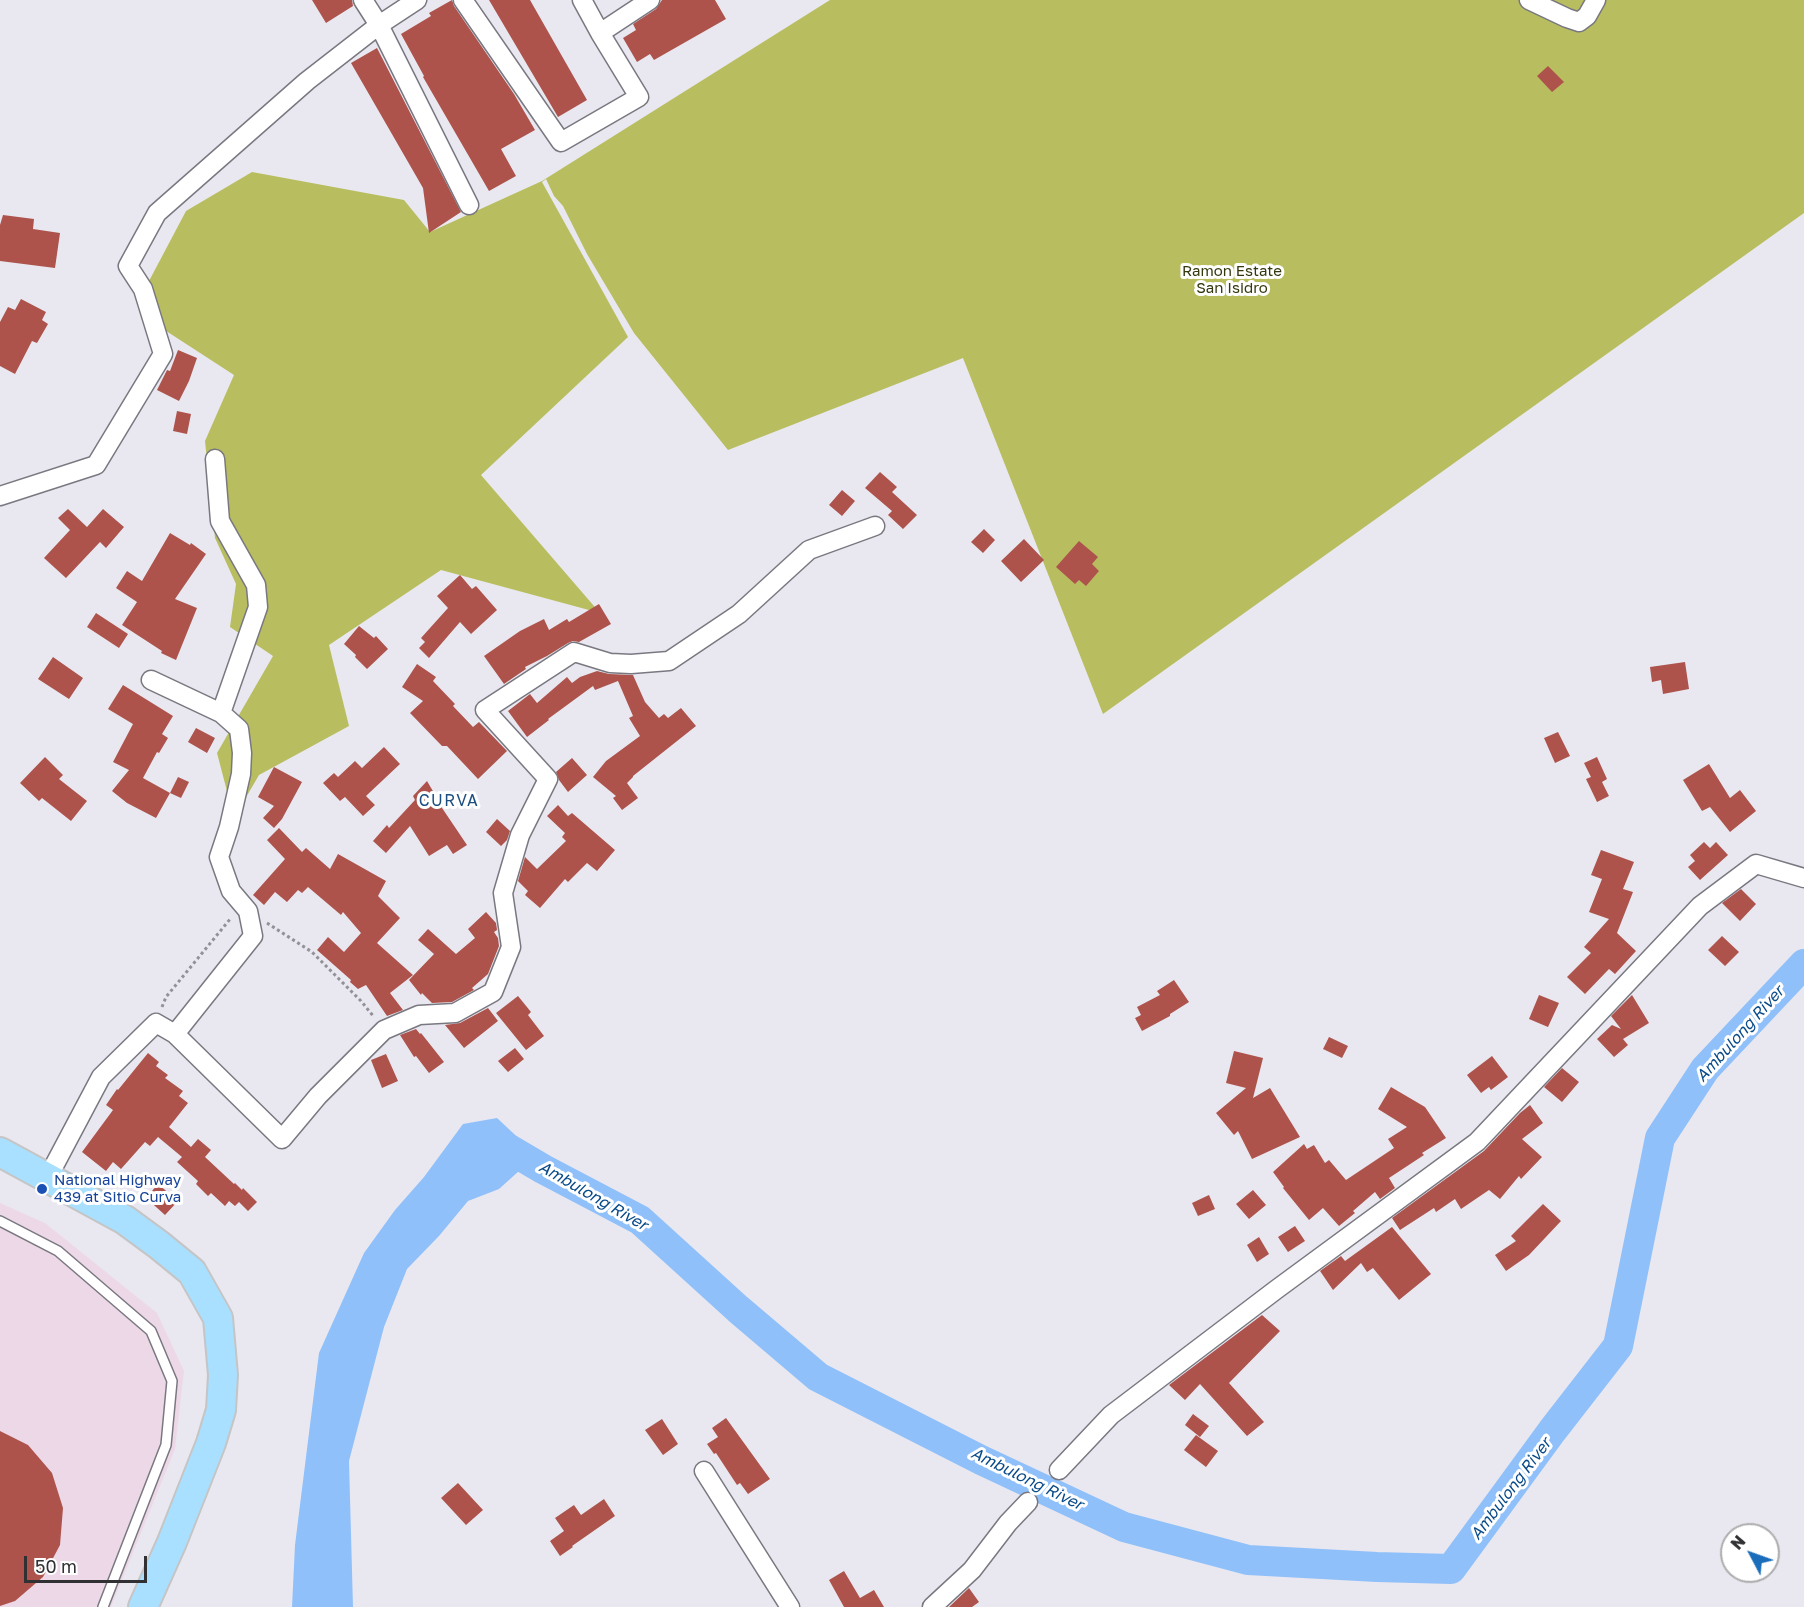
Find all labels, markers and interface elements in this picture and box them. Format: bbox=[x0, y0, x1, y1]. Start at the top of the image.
park label: Ramon Estate San Isidro bbox=[1182, 262, 1282, 297]
district label: CURVA bbox=[419, 791, 479, 811]
water label: Ambulong River bbox=[1692, 982, 1788, 1086]
water label: Ambulong River bbox=[535, 1157, 651, 1235]
place label: National Highway 439 at Sitio Curva bbox=[54, 1171, 181, 1206]
marker: National Highway 439 at Sitio Curva bbox=[35, 1182, 49, 1196]
water label: Ambulong River bbox=[1467, 1435, 1555, 1543]
water label: Ambulong River bbox=[968, 1444, 1086, 1514]
north arrow bbox=[1720, 1523, 1780, 1583]
text: N bbox=[1726, 1531, 1749, 1554]
scale bar bbox=[27, 1544, 150, 1582]
text: 50 m bbox=[35, 1555, 77, 1577]

